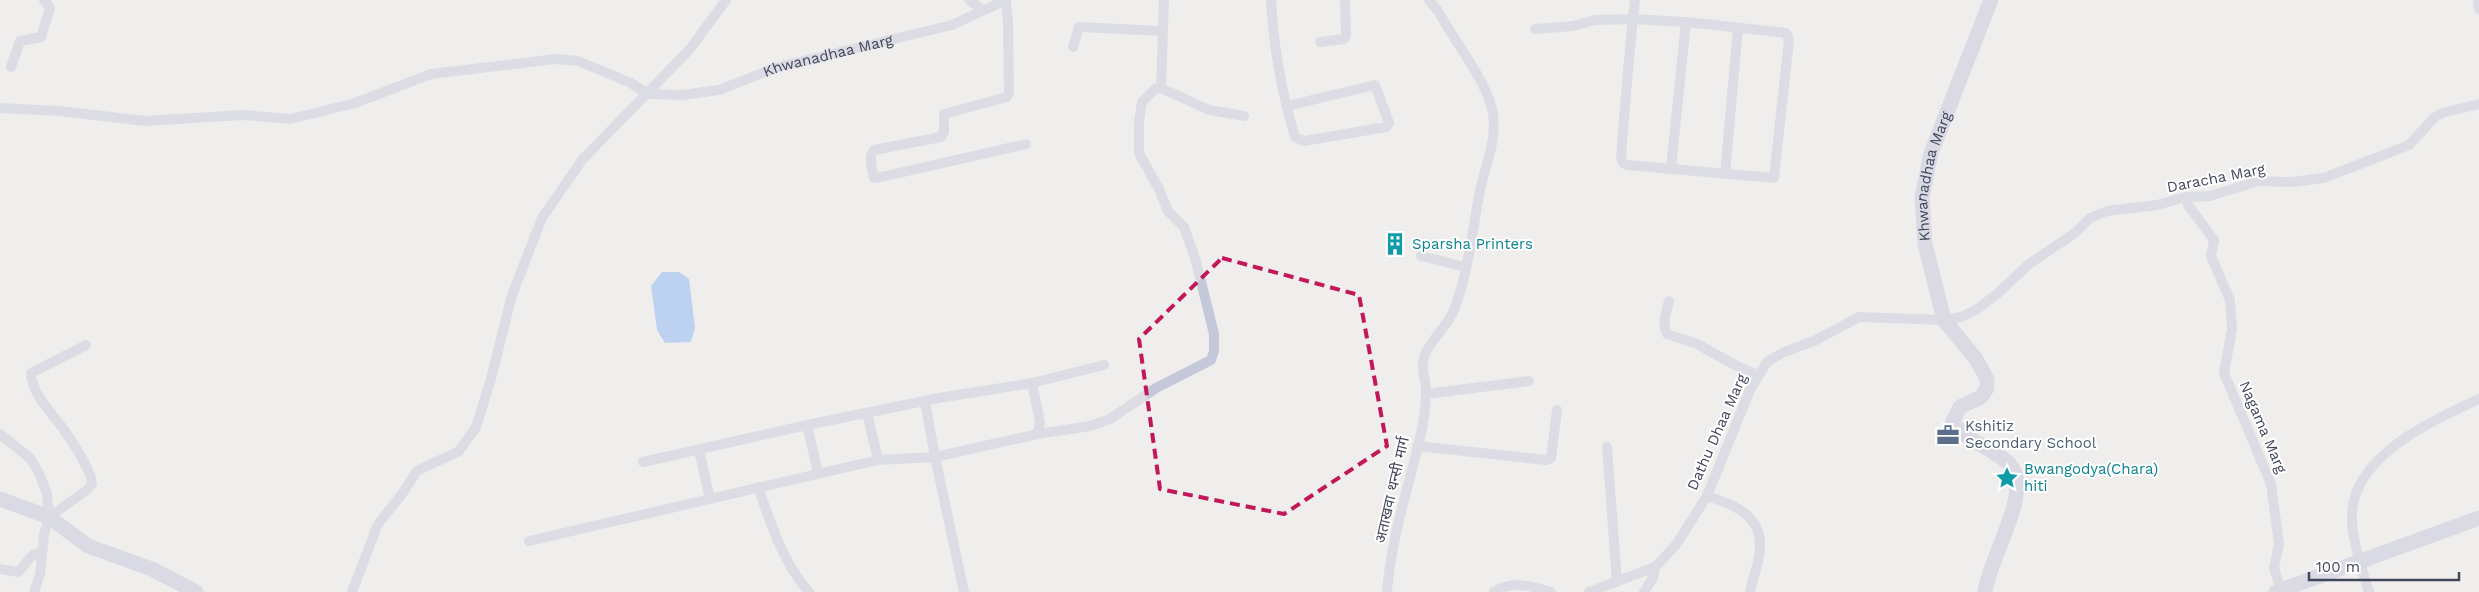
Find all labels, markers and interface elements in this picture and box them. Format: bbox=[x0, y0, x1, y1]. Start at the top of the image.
street label: Khwanadhaa Marg bbox=[761, 31, 895, 81]
street label: Khwanadhaa Marg bbox=[1912, 109, 1955, 242]
street label: Daracha Marg bbox=[2165, 160, 2267, 196]
building icon: Sparsha Printers bbox=[1382, 231, 1408, 257]
place label: Sparsha Printers bbox=[1412, 235, 1533, 253]
street label: Dathu Dhaa Marg bbox=[1683, 371, 1751, 493]
street label: Nagama Marg bbox=[2235, 378, 2291, 476]
place label: Kshitiz Secondary School bbox=[1965, 417, 2097, 452]
office icon: Kshitiz Secondary School bbox=[1935, 422, 1961, 448]
street label: अताखवा थन्सी मार्ग bbox=[1371, 434, 1413, 545]
place label: Bwangodya(Chara) hiti bbox=[2024, 460, 2158, 495]
place icon: Bwangodya(Chara) hiti bbox=[1994, 465, 2020, 491]
scale bar bbox=[2309, 550, 2459, 582]
text: 100 m bbox=[2316, 558, 2360, 576]

